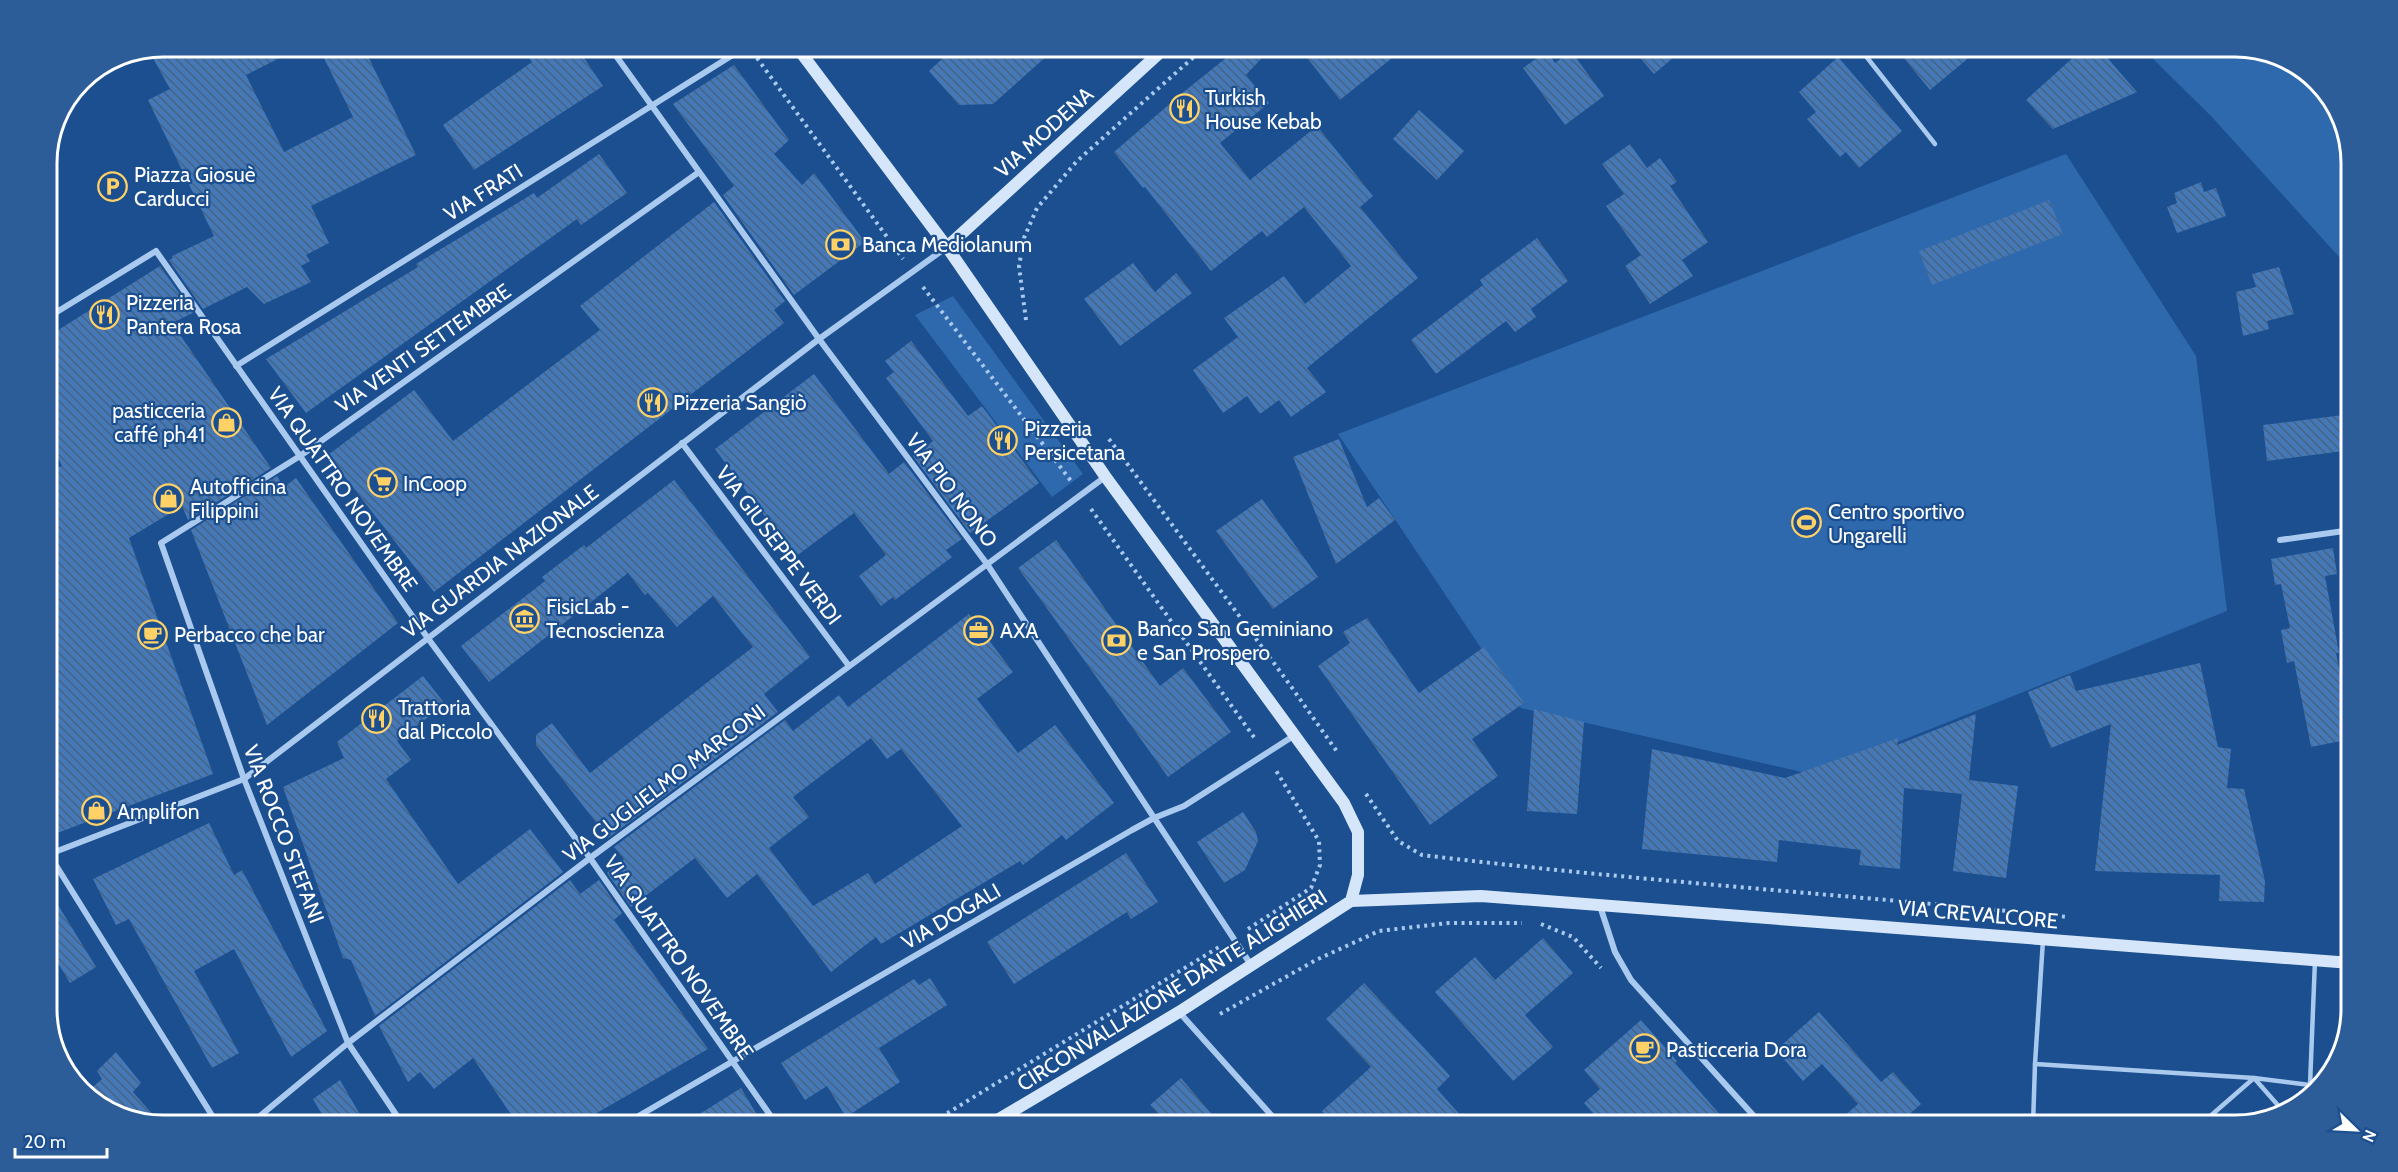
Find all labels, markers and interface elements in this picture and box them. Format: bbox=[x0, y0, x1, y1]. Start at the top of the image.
street label: VIA MODENA bbox=[990, 81, 1098, 183]
place label: Turkish House Kebab bbox=[1205, 85, 1322, 134]
restaurant icon: Turkish House Kebab bbox=[1168, 93, 1200, 125]
street label: VIA FRATI bbox=[439, 158, 527, 226]
place label: Piazza Giosuè Carducci bbox=[134, 162, 256, 211]
parking icon: Piazza Giosuè Carducci bbox=[97, 170, 129, 202]
bank icon: Banca Mediolanum bbox=[825, 228, 857, 260]
place label: Banca Mediolanum bbox=[862, 232, 1032, 257]
street label: VIA VENTI SETTEMBRE bbox=[331, 278, 515, 418]
place label: Pizzeria Pantera Rosa bbox=[126, 290, 241, 339]
restaurant icon: Pizzeria Pantera Rosa bbox=[89, 298, 121, 330]
street label: VIA QUATTRO NOVEMBRE bbox=[263, 382, 423, 596]
restaurant icon: Pizzeria Sangiò bbox=[636, 386, 668, 418]
place label: Pizzeria Sangiò bbox=[673, 390, 806, 415]
place label: pasticceria caffé ph41 bbox=[112, 398, 205, 447]
shop icon: pasticceria caffé ph41 bbox=[210, 406, 242, 438]
place label: Pizzeria Persicetana bbox=[1024, 416, 1125, 465]
restaurant icon: Pizzeria Persicetana bbox=[987, 424, 1019, 456]
street label: VIA PIO NONO bbox=[901, 428, 1003, 552]
street label: VIA GIUSEPPE VERDI bbox=[711, 461, 847, 629]
supermarket icon: InCoop bbox=[366, 467, 398, 499]
place label: InCoop bbox=[403, 471, 467, 496]
place label: Autofficina Filippini bbox=[190, 474, 286, 523]
street label: VIA GUARDIA NAZIONALE bbox=[397, 479, 603, 643]
shop icon: Autofficina Filippini bbox=[153, 482, 185, 514]
place label: Centro sportivo Ungarelli bbox=[1828, 499, 1964, 548]
sports icon: Centro sportivo Ungarelli bbox=[1791, 507, 1823, 539]
place label: FisicLab - Tecnoscienza bbox=[546, 594, 664, 643]
museum icon: FisicLab - Tecnoscienza bbox=[509, 602, 541, 634]
office icon: AXA bbox=[963, 614, 995, 646]
place label: Banco San Geminiano e San Prospero bbox=[1137, 616, 1333, 665]
cafe icon: Perbacco che bar bbox=[137, 618, 169, 650]
place label: AXA bbox=[1000, 618, 1038, 643]
place label: Perbacco che bar bbox=[174, 622, 325, 647]
bank icon: Banco San Geminiano e San Prospero bbox=[1100, 624, 1132, 656]
place label: Trattoria dal Piccolo bbox=[398, 695, 492, 744]
street label: VIA GUGLIELMO MARCONI bbox=[558, 699, 770, 867]
restaurant icon: Trattoria dal Piccolo bbox=[361, 703, 393, 735]
street label: VIA ROCCO STEFANI bbox=[238, 741, 330, 927]
shop icon: Amplifon bbox=[80, 795, 112, 827]
place label: Amplifon bbox=[117, 799, 200, 824]
street label: VIA QUATTRO NOVEMBRE bbox=[599, 850, 759, 1064]
street label: VIA DOGALI bbox=[897, 878, 1005, 954]
street label: CIRCONVALLAZIONE DANTE ALIGHIERI bbox=[1013, 884, 1331, 1096]
street label: VIA CREVALCORE bbox=[1897, 895, 2059, 933]
cafe icon: Pasticceria Dora bbox=[1629, 1033, 1661, 1065]
place label: Pasticceria Dora bbox=[1666, 1037, 1807, 1062]
north arrow bbox=[2326, 1100, 2386, 1160]
scale bar bbox=[15, 1121, 106, 1159]
text: N bbox=[2358, 1127, 2380, 1145]
text: 20 m bbox=[24, 1131, 66, 1153]

